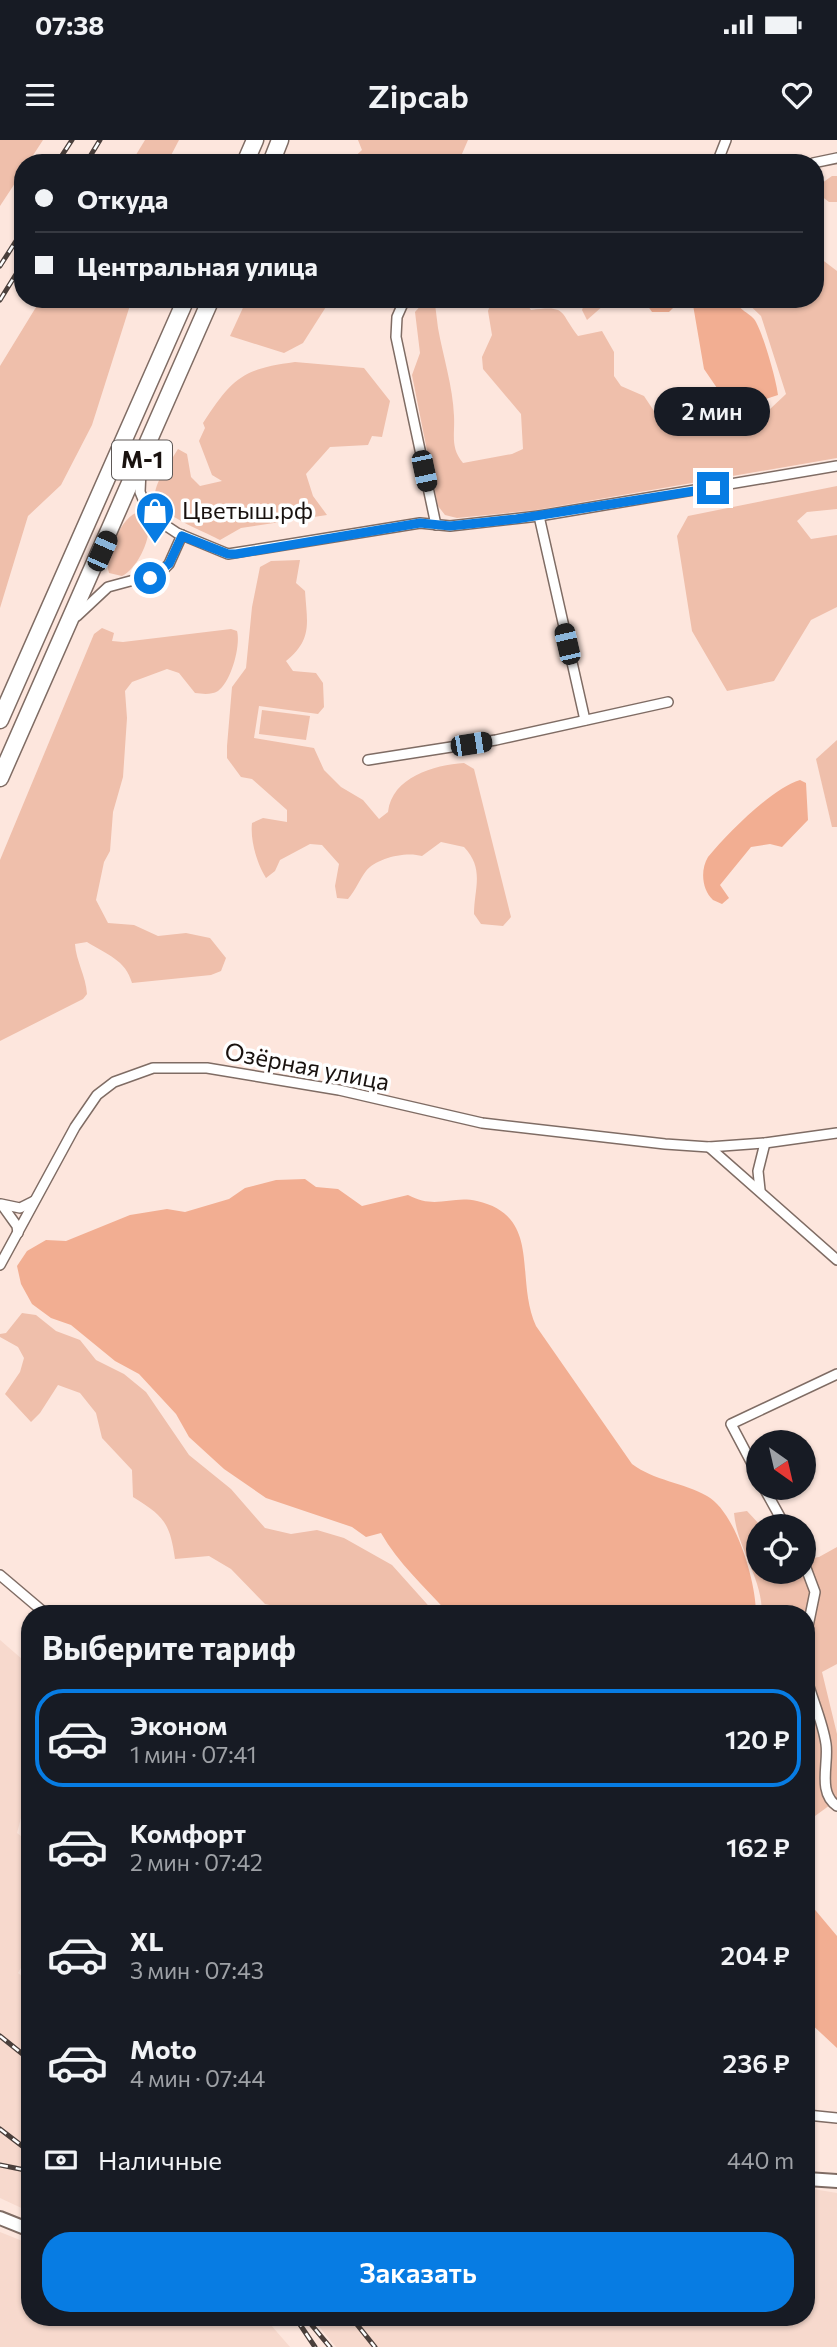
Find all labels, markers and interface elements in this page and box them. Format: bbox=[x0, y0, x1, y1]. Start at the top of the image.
text: 07:38 bbox=[35, 9, 104, 40]
text: Zipcab bbox=[368, 75, 469, 115]
icon: menu bbox=[21, 76, 59, 114]
icon: heart bbox=[778, 76, 816, 114]
text: Откуда bbox=[77, 183, 168, 214]
text: Центральная улица bbox=[77, 250, 318, 281]
callout: 2 мин bbox=[655, 386, 771, 436]
text: 2 мин bbox=[682, 397, 742, 425]
road number: М-1 bbox=[112, 440, 172, 480]
car bbox=[410, 448, 439, 494]
route end bbox=[697, 472, 729, 504]
shop icon: Цветыш.рф bbox=[134, 490, 176, 545]
place label: Цветыш.рф bbox=[182, 495, 313, 524]
car bbox=[84, 528, 121, 574]
route start bbox=[134, 562, 166, 594]
car bbox=[553, 621, 582, 667]
car bbox=[449, 730, 494, 758]
street label: Озёрная улица bbox=[223, 1035, 392, 1096]
north arrow bbox=[746, 1430, 816, 1500]
map controls bbox=[746, 1430, 816, 1584]
button: locate bbox=[746, 1514, 816, 1584]
text: Выберите тариф bbox=[42, 1627, 296, 1667]
icon: car bbox=[46, 1707, 109, 1770]
text: Эконом bbox=[130, 1709, 227, 1740]
text: 120 ₽ bbox=[725, 1723, 790, 1754]
text: 1 мин · 07:41 bbox=[130, 1740, 257, 1768]
icon: car bbox=[46, 1815, 109, 1878]
text: Комфорт bbox=[130, 1817, 246, 1848]
text: 162 ₽ bbox=[726, 1831, 790, 1862]
text: 2 мин · 07:42 bbox=[130, 1848, 263, 1876]
icon: car bbox=[46, 1923, 109, 1986]
text: XL bbox=[130, 1925, 164, 1956]
text: 204 ₽ bbox=[721, 1939, 790, 1970]
text: 3 мин · 07:43 bbox=[130, 1956, 264, 1984]
icon: car bbox=[46, 2031, 109, 2094]
text: Moto bbox=[130, 2033, 197, 2064]
text: 236 ₽ bbox=[723, 2047, 790, 2078]
text: 4 мин · 07:44 bbox=[130, 2064, 265, 2092]
icon: cash bbox=[42, 2141, 80, 2179]
text: Наличные bbox=[98, 2144, 222, 2175]
text: 440 m bbox=[727, 2146, 794, 2174]
button: Заказать bbox=[42, 2232, 794, 2312]

